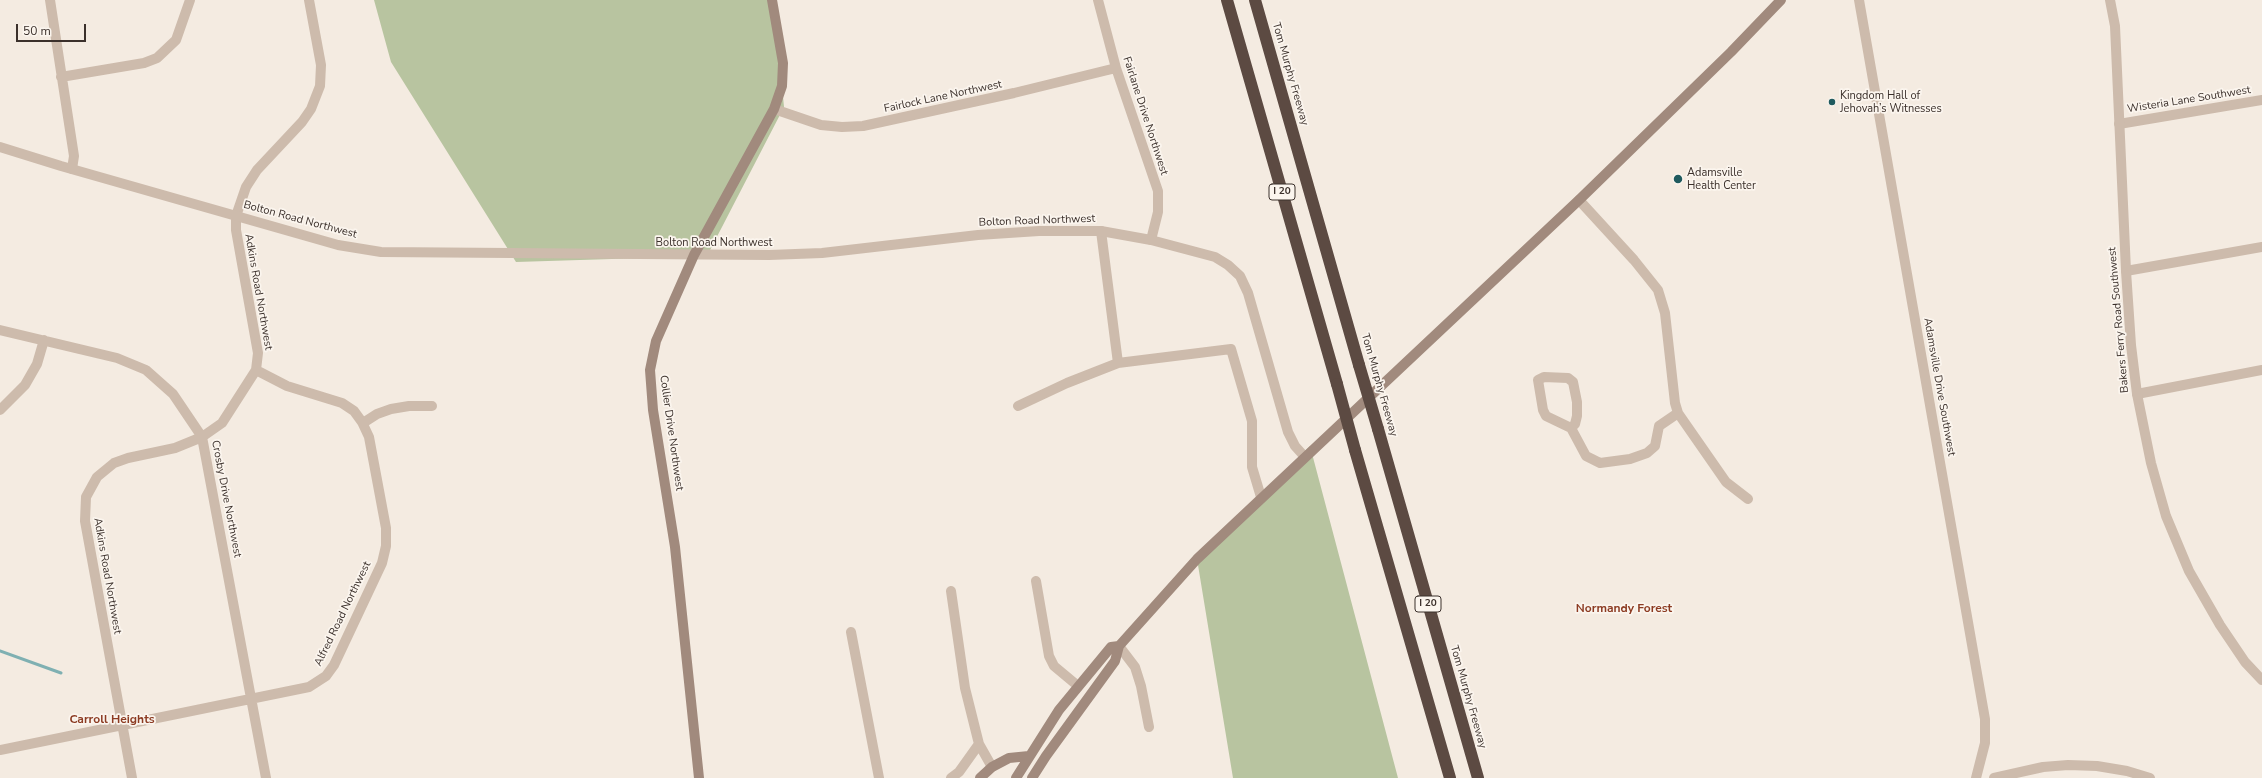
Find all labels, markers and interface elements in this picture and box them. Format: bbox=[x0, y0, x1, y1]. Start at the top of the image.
scale bar bbox=[18, 16, 88, 42]
street label: Tom Murphy Freeway bbox=[1269, 21, 1311, 127]
text: 50 m bbox=[23, 23, 51, 39]
street label: Fairlane Drive Northwest bbox=[1120, 55, 1170, 177]
street label: Fairlock Lane Northwest bbox=[883, 78, 1003, 116]
street label: Wisteria Lane Southwest bbox=[2126, 84, 2252, 116]
place label: Kingdom Hall of Jehovah’s Witnesses bbox=[1840, 89, 1942, 115]
marker: Kingdom Hall of Jehovah’s Witnesses bbox=[1827, 97, 1837, 107]
place label: Adamsville Health Center bbox=[1687, 166, 1756, 192]
marker: Adamsville Health Center bbox=[1672, 173, 1684, 185]
road number: I 20 bbox=[1269, 184, 1295, 200]
street label: Bolton Road Northwest bbox=[242, 199, 358, 241]
street label: Bolton Road Northwest bbox=[978, 212, 1096, 230]
street label: Adkins Road Northwest bbox=[241, 233, 275, 351]
street label: Bolton Road Northwest bbox=[656, 236, 772, 250]
street label: Bakers Ferry Road Southwest bbox=[2106, 246, 2132, 394]
street label: Adamsville Drive Southwest bbox=[1920, 317, 1958, 457]
street label: Tom Murphy Freeway bbox=[1358, 332, 1400, 438]
street label: Collier Drive Northwest bbox=[656, 374, 686, 492]
street label: Crosby Drive Northwest bbox=[208, 439, 244, 559]
street label: Adkins Road Northwest bbox=[90, 517, 124, 635]
street label: Alfred Road Northwest bbox=[312, 559, 374, 669]
road number: I 20 bbox=[1415, 596, 1441, 612]
district label: Normandy Forest bbox=[1576, 602, 1672, 616]
street label: Tom Murphy Freeway bbox=[1447, 644, 1489, 750]
district label: Carroll Heights bbox=[69, 713, 155, 727]

